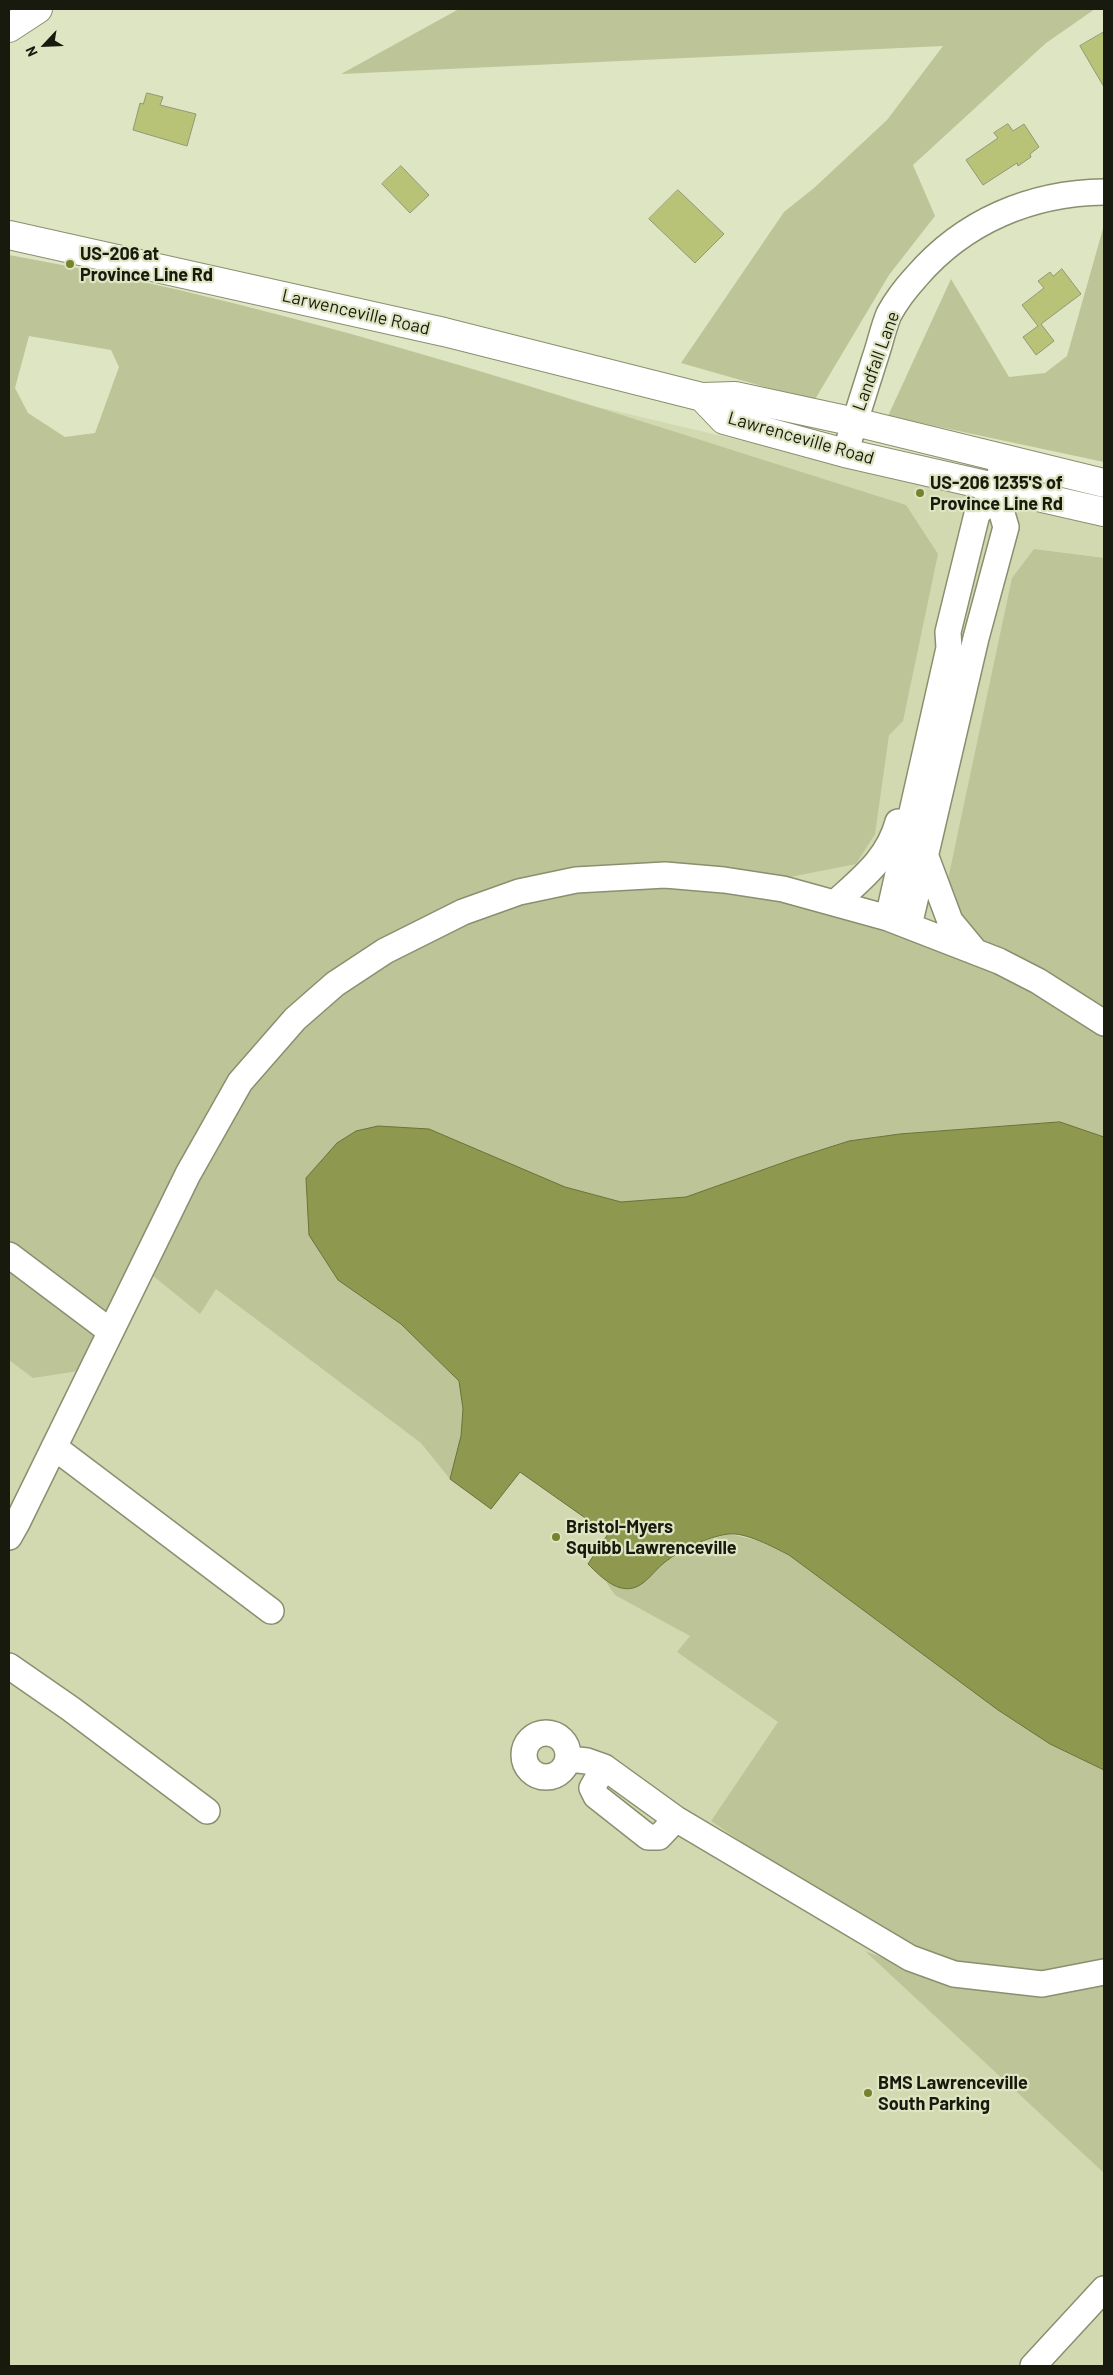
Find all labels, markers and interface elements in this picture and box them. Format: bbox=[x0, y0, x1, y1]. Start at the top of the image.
north arrow bbox=[20, 20, 70, 70]
text: N bbox=[21, 44, 41, 59]
place label: US-206 at Province Line Rd bbox=[80, 243, 213, 286]
marker: US-206 at Province Line Rd bbox=[64, 258, 76, 270]
street label: Larwenceville Road bbox=[280, 284, 432, 340]
street label: Landfall Lane bbox=[848, 308, 904, 414]
street label: Lawrenceville Road bbox=[725, 407, 877, 469]
place label: US-206 1235'S of Province Line Rd bbox=[930, 472, 1063, 514]
marker: US-206 1235'S of Province Line Rd bbox=[914, 487, 926, 499]
place label: Bristol-Myers Squibb Lawrenceville bbox=[566, 1516, 737, 1558]
marker: Bristol-Myers Squibb Lawrenceville bbox=[550, 1531, 562, 1543]
place label: BMS Lawrenceville South Parking bbox=[878, 2072, 1028, 2114]
marker: BMS Lawrenceville South Parking bbox=[862, 2087, 874, 2099]

